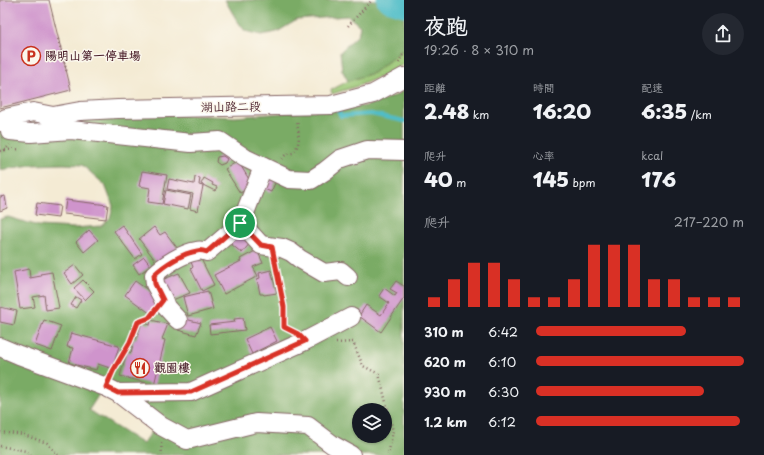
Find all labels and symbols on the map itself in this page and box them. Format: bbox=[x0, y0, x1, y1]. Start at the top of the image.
parking icon: 陽明山第一停車場 bbox=[20, 45, 42, 67]
place label: 陽明山第一停車場 bbox=[45, 46, 141, 64]
street label: 湖山路二段 bbox=[201, 96, 261, 116]
pin bbox=[223, 206, 257, 240]
restaurant icon: 觀園樓 bbox=[129, 357, 151, 379]
place label: 觀園樓 bbox=[154, 358, 190, 376]

